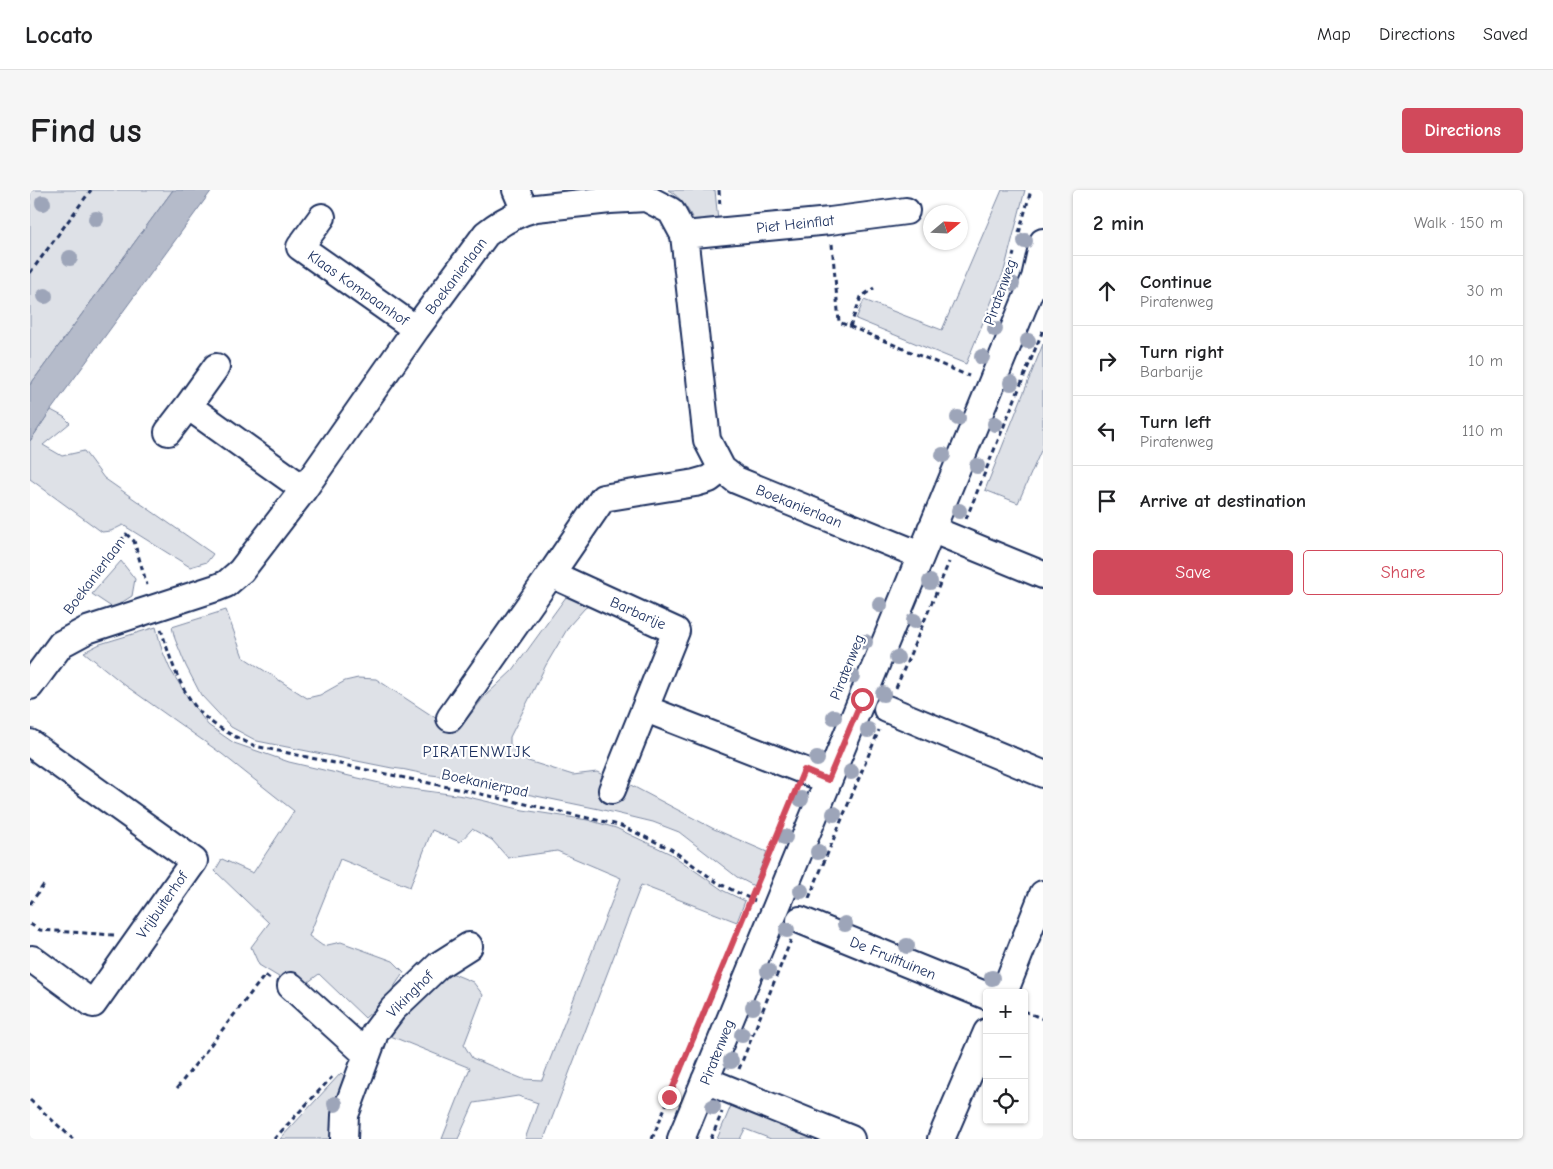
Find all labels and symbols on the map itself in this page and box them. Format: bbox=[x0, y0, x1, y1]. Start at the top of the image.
north arrow bbox=[923, 205, 968, 250]
street label: Piet Heinflat bbox=[755, 211, 836, 237]
street label: Boekanierlaan bbox=[421, 234, 491, 318]
street label: Klaas Kompaanhof bbox=[304, 246, 413, 330]
street label: Piratenweg bbox=[980, 256, 1020, 328]
street label: Boekanierlaan bbox=[753, 480, 845, 532]
street label: Boekanierlaan bbox=[59, 534, 129, 618]
street label: Barbarije bbox=[607, 593, 669, 633]
street label: Piratenweg bbox=[826, 632, 868, 702]
route start bbox=[851, 688, 874, 711]
district label: PIRATENWIJK bbox=[423, 743, 531, 761]
street label: Boekanierpad bbox=[440, 765, 530, 801]
street label: Vrijbuiterhof bbox=[132, 867, 192, 942]
street label: De Fruittuinen bbox=[847, 933, 939, 983]
street label: Vikinghof bbox=[383, 966, 438, 1021]
street label: Piratenweg bbox=[696, 1017, 738, 1087]
route end bbox=[658, 1086, 681, 1109]

